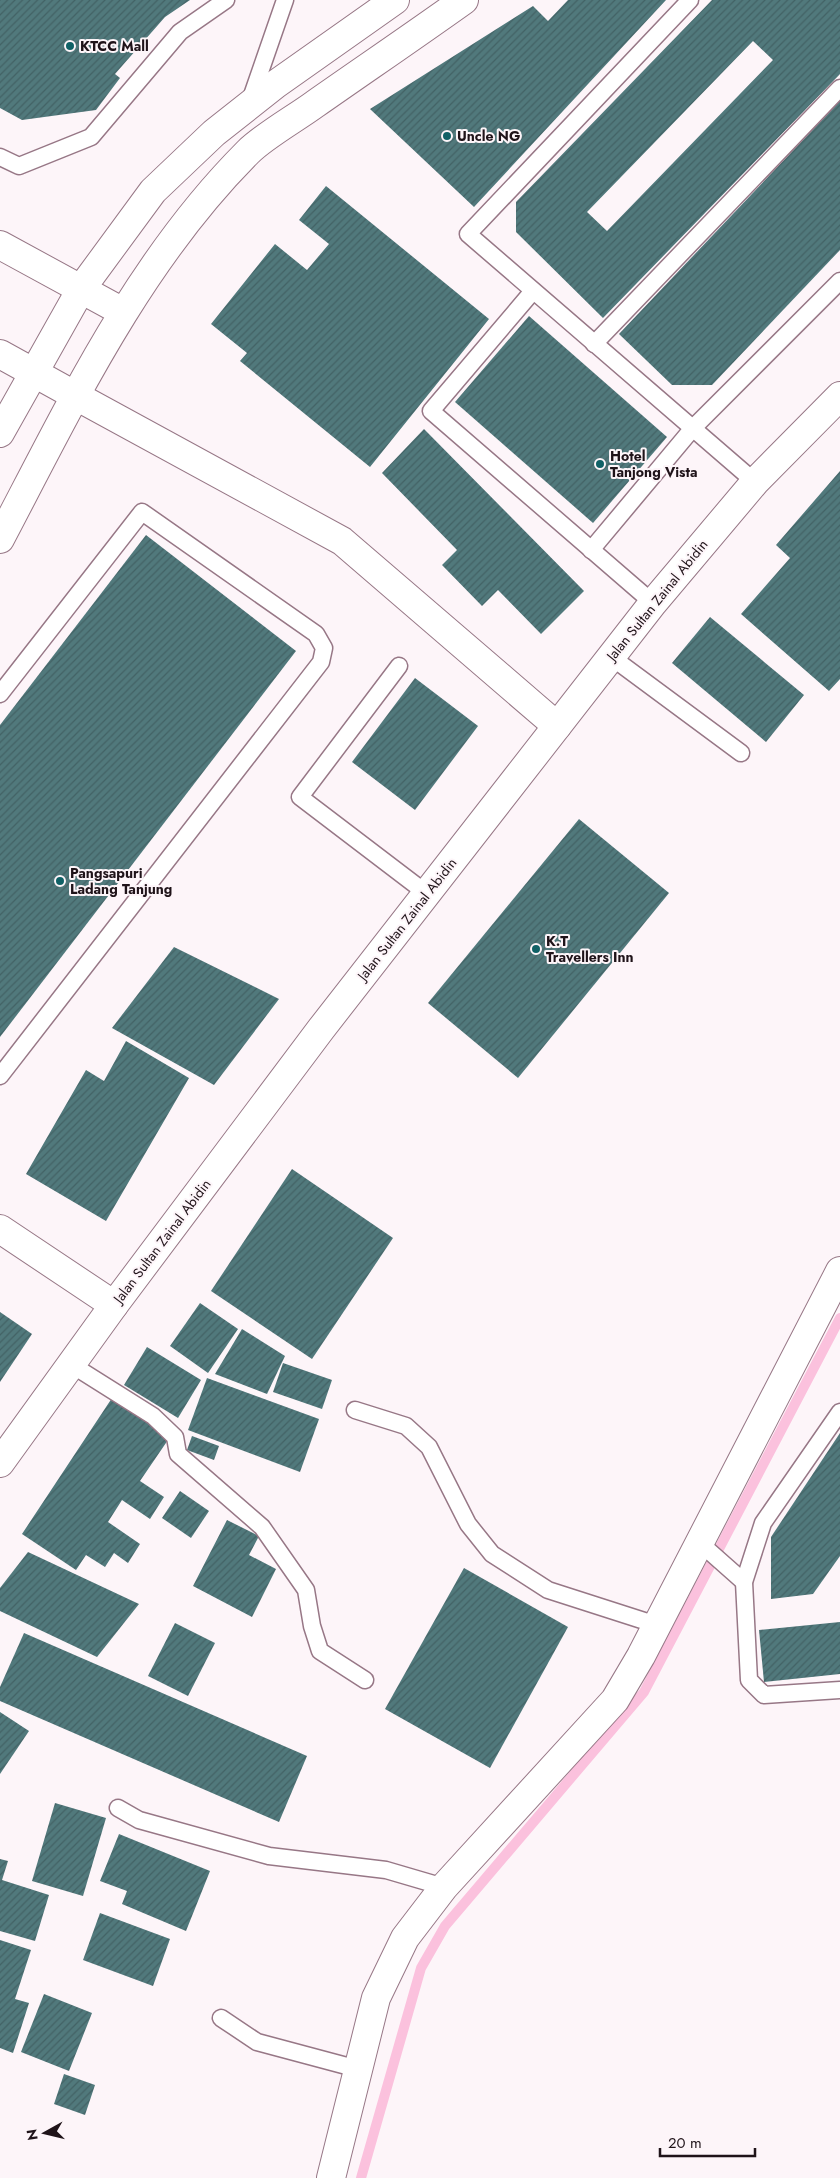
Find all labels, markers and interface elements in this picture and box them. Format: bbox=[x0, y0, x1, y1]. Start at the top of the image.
place label: KTCC Mall bbox=[80, 36, 149, 56]
marker: KTCC Mall bbox=[64, 40, 76, 52]
place label: Uncle NG bbox=[457, 126, 520, 146]
marker: Uncle NG bbox=[441, 130, 453, 142]
place label: Hotel Tanjong Vista bbox=[610, 446, 697, 482]
marker: Hotel Tanjong Vista bbox=[594, 458, 606, 470]
street label: Jalan Sultan Zainal Abidin bbox=[601, 535, 712, 666]
street label: Jalan Sultan Zainal Abidin bbox=[351, 853, 461, 986]
place label: Pangsapuri Ladang Tanjung bbox=[70, 863, 172, 899]
marker: Pangsapuri Ladang Tanjung bbox=[54, 875, 66, 887]
place label: K.T Travellers Inn bbox=[546, 931, 634, 967]
marker: K.T Travellers Inn bbox=[530, 943, 542, 955]
street label: Jalan Sultan Zainal Abidin bbox=[107, 1175, 215, 1309]
north arrow bbox=[20, 2108, 70, 2158]
scale bar bbox=[660, 2126, 755, 2158]
text: N bbox=[21, 2128, 43, 2142]
text: 20 m bbox=[668, 2132, 702, 2154]

